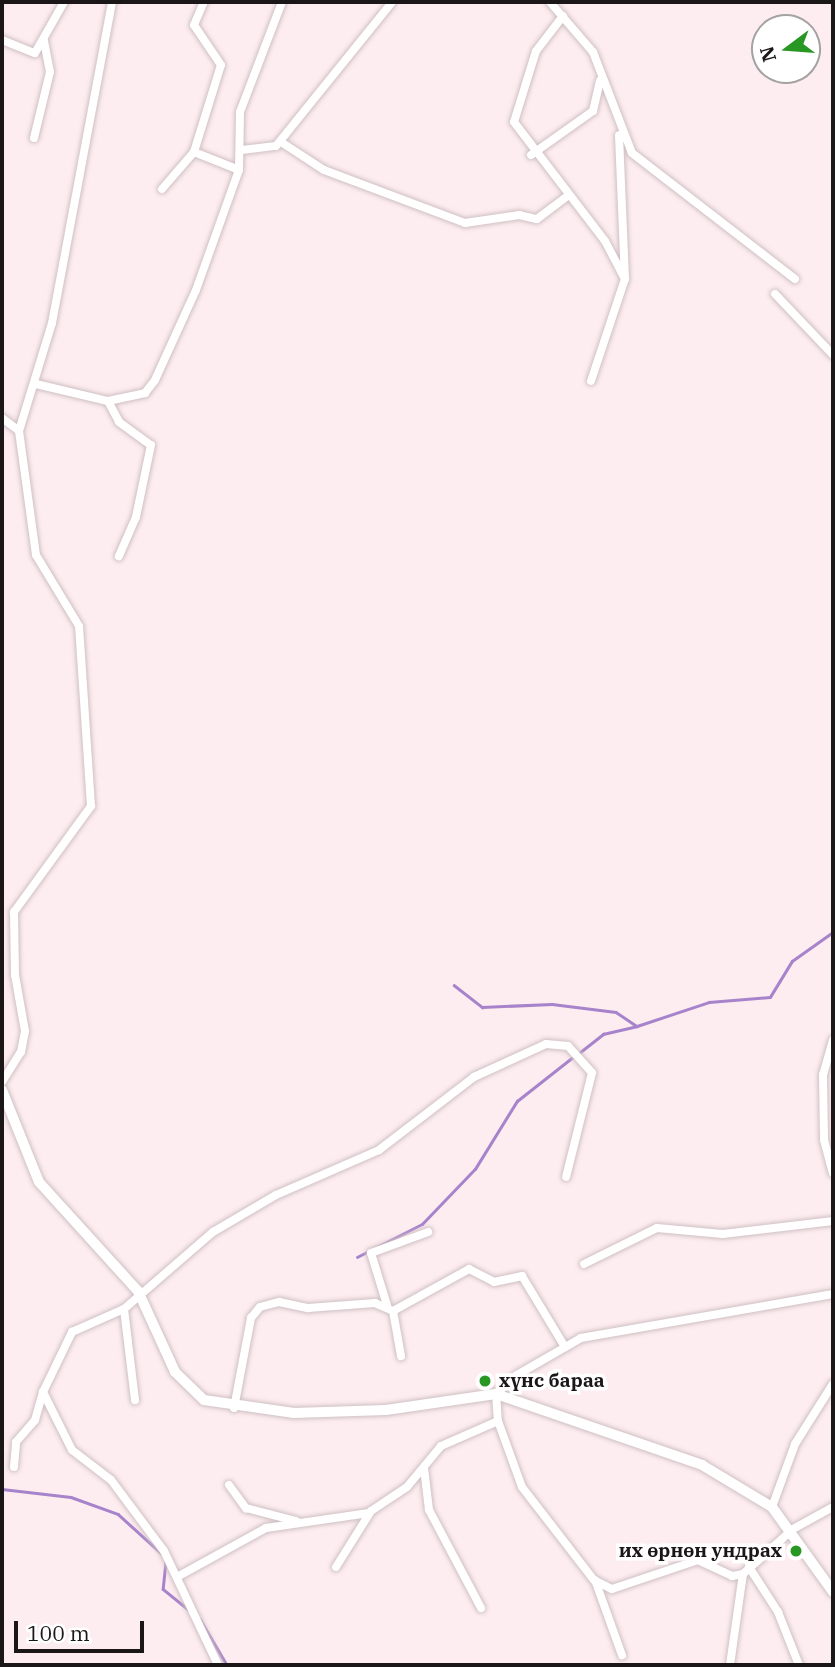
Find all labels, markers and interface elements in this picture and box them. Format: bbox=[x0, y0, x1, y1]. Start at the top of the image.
north arrow bbox=[751, 14, 821, 84]
text: N bbox=[754, 44, 781, 65]
place label: хүнс бараа bbox=[499, 1370, 605, 1392]
marker: хүнс бараа bbox=[477, 1373, 493, 1389]
place label: их өрнөн ундрах bbox=[619, 1540, 782, 1562]
marker: их өрнөн ундрах bbox=[788, 1543, 804, 1559]
scale bar bbox=[18, 1608, 147, 1652]
text: 100 m bbox=[27, 1619, 90, 1647]

